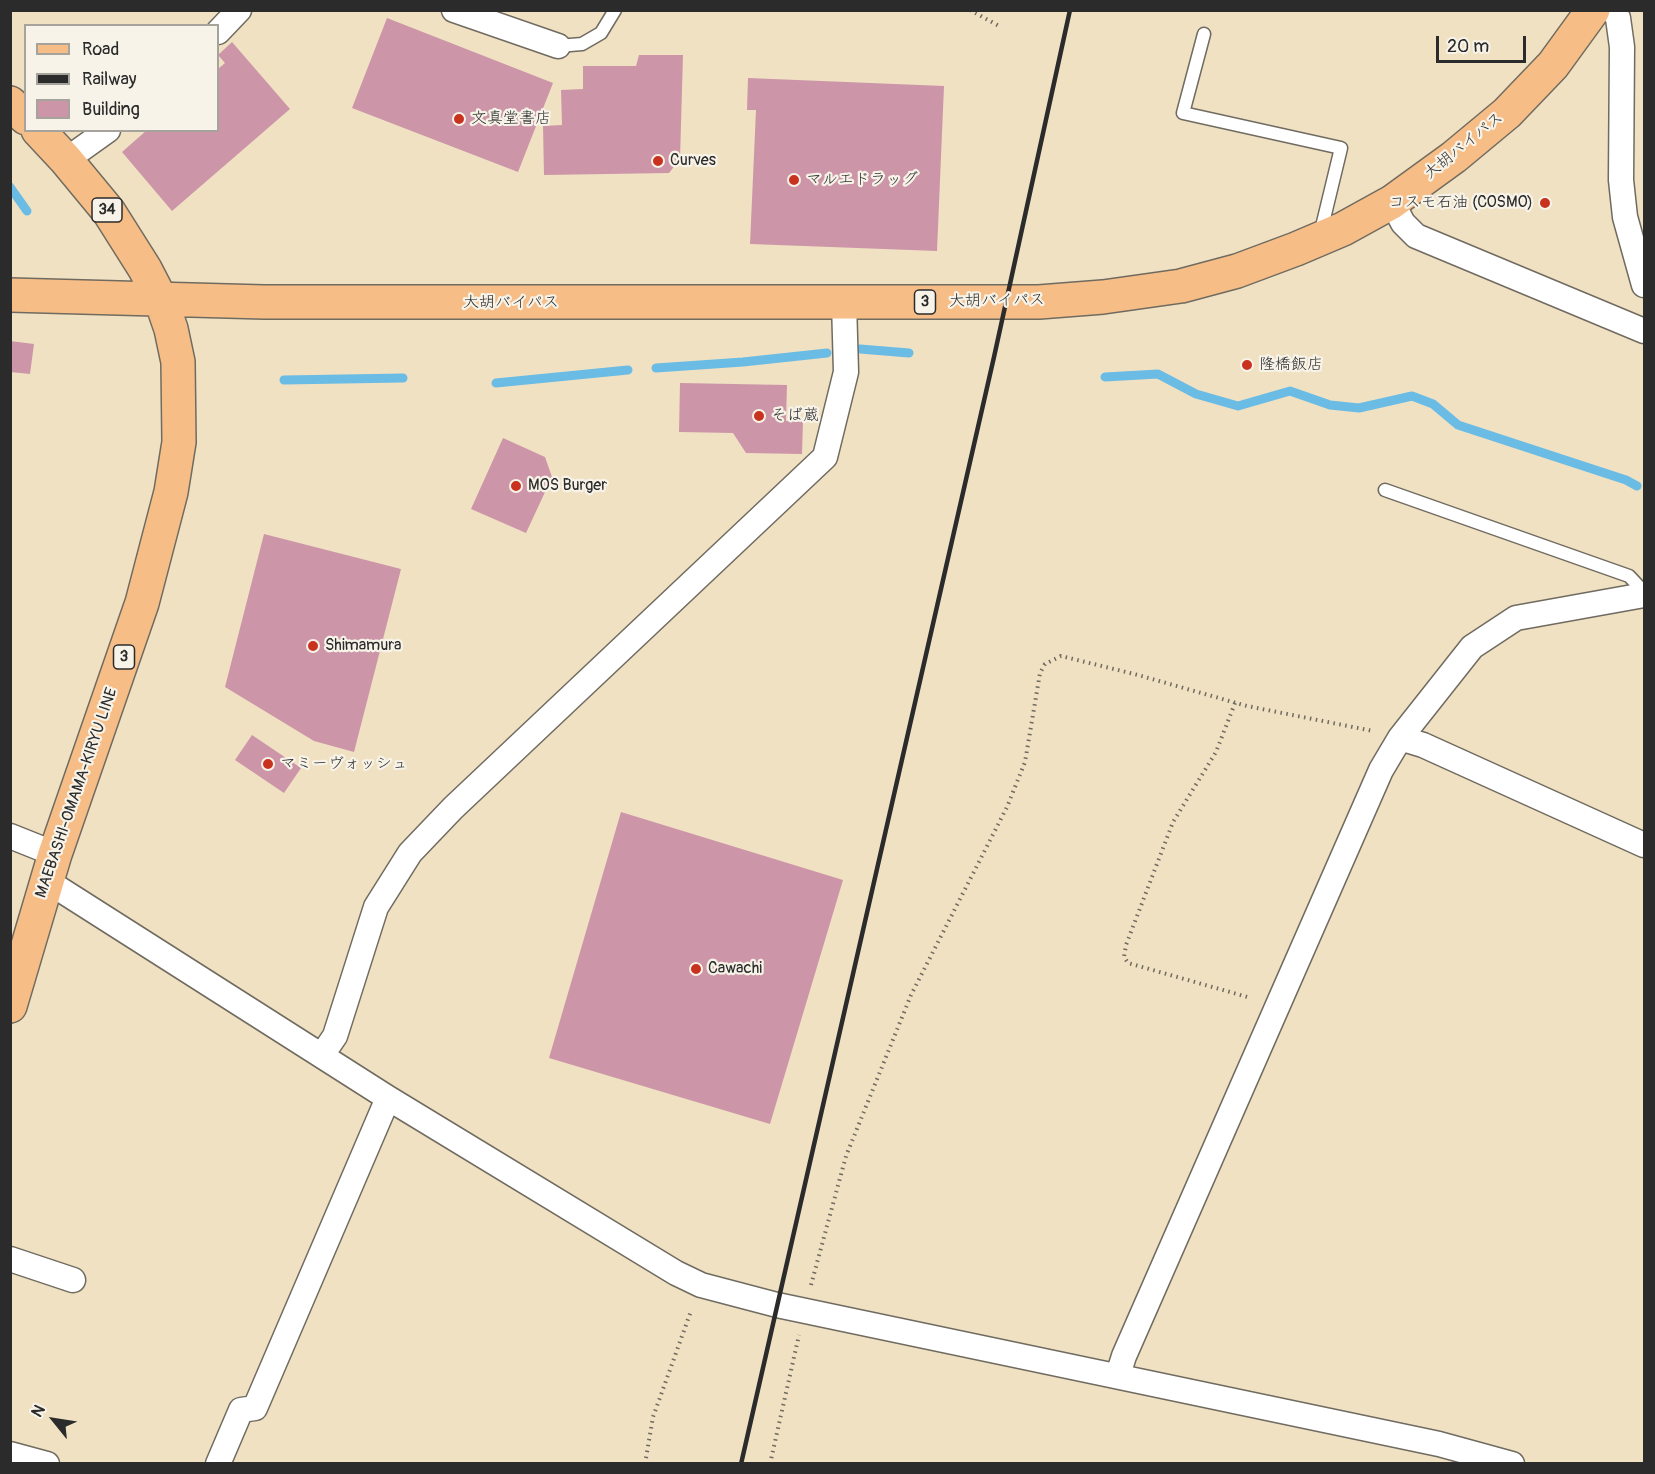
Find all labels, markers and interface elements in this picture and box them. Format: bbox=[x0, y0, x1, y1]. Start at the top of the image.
legend bbox=[24, 24, 219, 132]
scale bar bbox=[1439, 24, 1529, 62]
text: 20 m bbox=[1447, 35, 1489, 58]
text: Road bbox=[82, 38, 119, 61]
text: Railway bbox=[82, 68, 137, 91]
text: Building bbox=[82, 98, 140, 121]
street label: 大胡バイパス bbox=[1421, 108, 1507, 184]
place label: 文真堂書店 bbox=[471, 109, 551, 129]
marker: 文真堂書店 bbox=[452, 112, 466, 126]
place label: Curves bbox=[670, 151, 716, 171]
marker: Curves bbox=[651, 154, 665, 168]
place label: マルエドラッグ bbox=[806, 170, 918, 190]
marker: マルエドラッグ bbox=[787, 173, 801, 187]
place label: コスモ石油 (COSMO) bbox=[1388, 193, 1533, 213]
marker: コスモ石油 (COSMO) bbox=[1538, 196, 1552, 210]
road number: 34 bbox=[92, 198, 122, 222]
road number: 3 bbox=[914, 290, 936, 314]
street label: 大胡バイパス bbox=[949, 291, 1045, 311]
street label: 大胡バイパス bbox=[463, 293, 559, 313]
place label: 隆橋飯店 bbox=[1259, 355, 1323, 375]
marker: 隆橋飯店 bbox=[1240, 358, 1254, 372]
place label: そば蔵 bbox=[771, 406, 819, 426]
marker: そば蔵 bbox=[752, 409, 766, 423]
place label: MOS Burger bbox=[528, 476, 607, 496]
marker: MOS Burger bbox=[509, 479, 523, 493]
place label: Shimamura bbox=[325, 636, 402, 656]
marker: Shimamura bbox=[306, 639, 320, 653]
road number: 3 bbox=[114, 645, 134, 669]
street label: MAEBASHI-OMAMA-KIRYU LINE bbox=[32, 686, 122, 900]
place label: マミーヴォッシュ bbox=[280, 754, 408, 774]
marker: マミーヴォッシュ bbox=[261, 757, 275, 771]
place label: Cawachi bbox=[708, 959, 762, 979]
marker: Cawachi bbox=[689, 962, 703, 976]
north arrow bbox=[24, 1390, 84, 1450]
text: N bbox=[27, 1401, 50, 1421]

